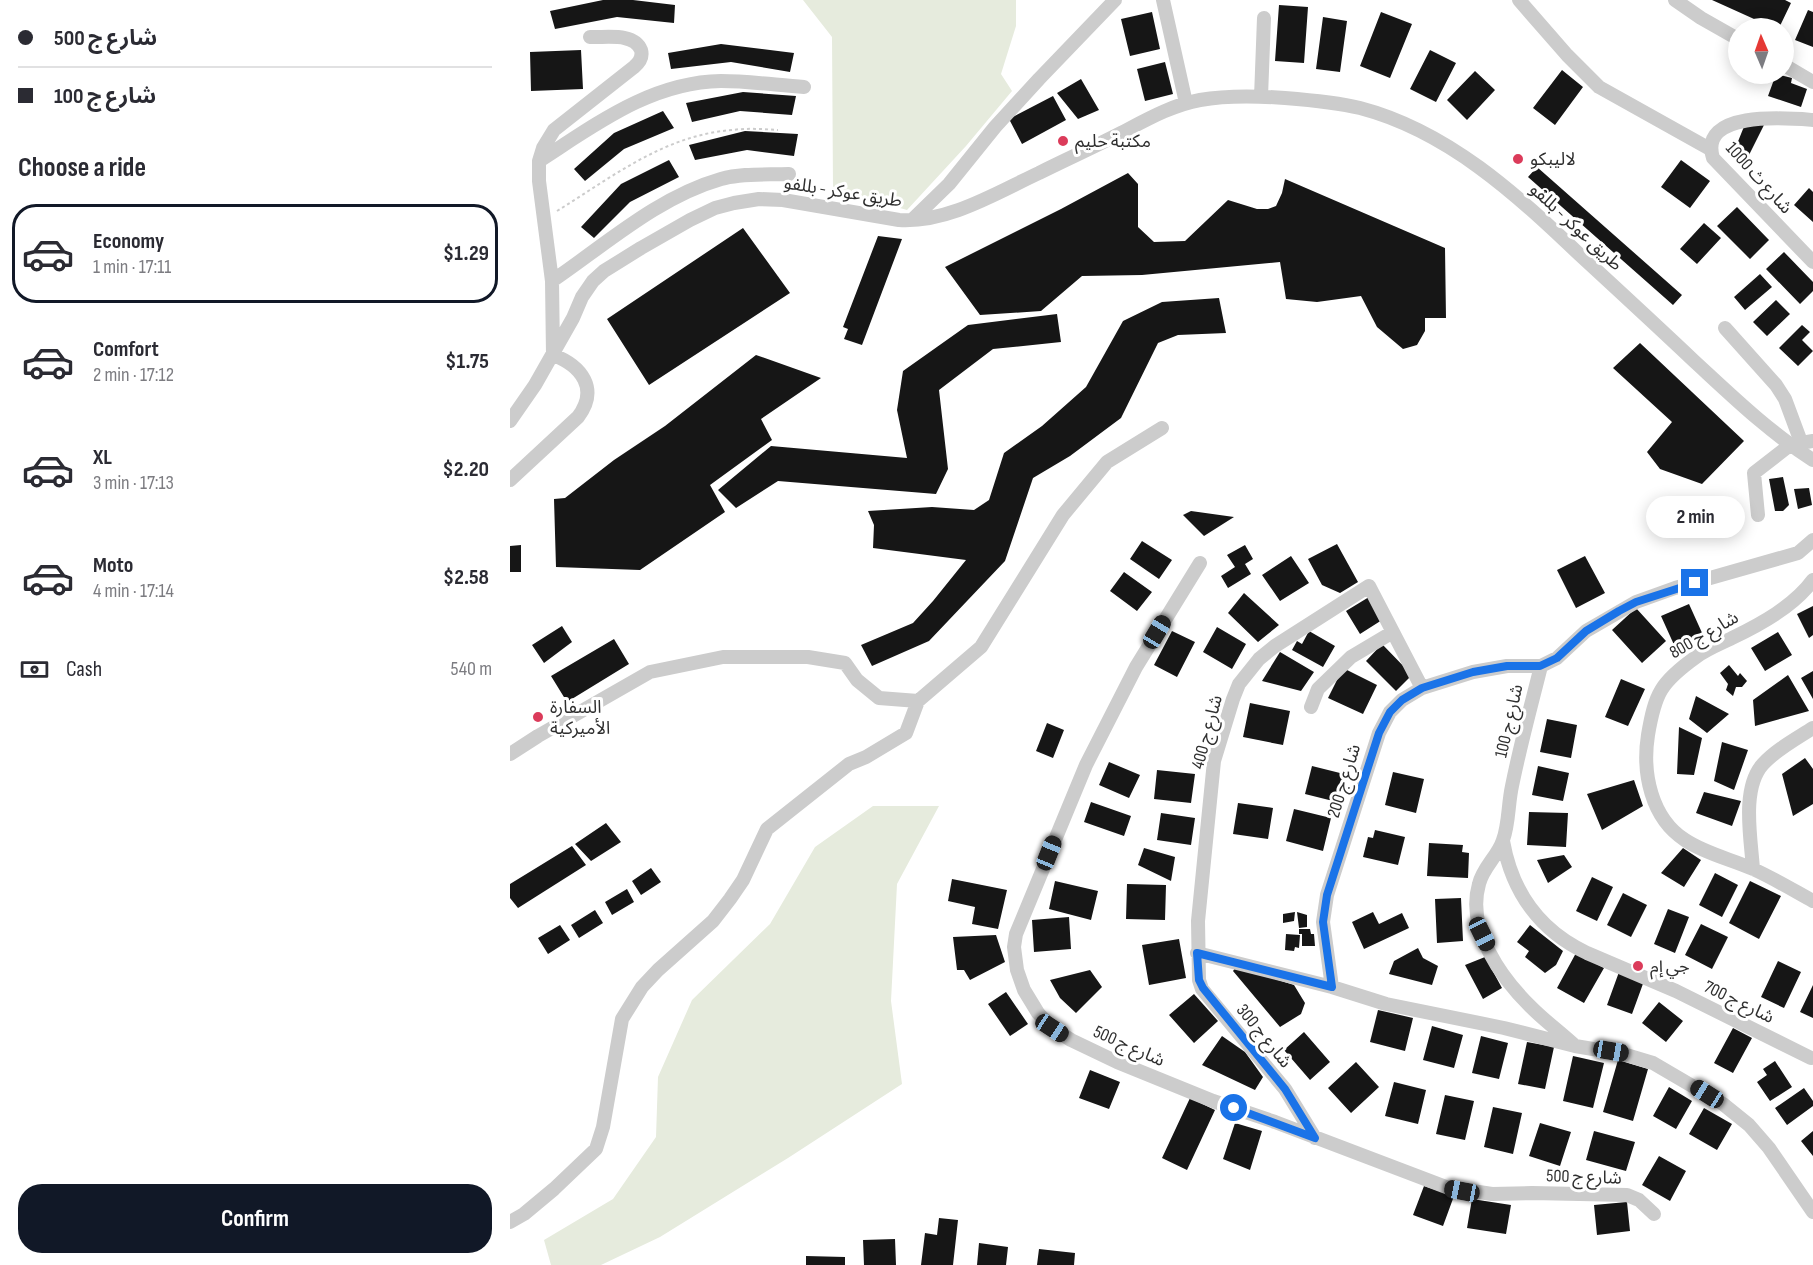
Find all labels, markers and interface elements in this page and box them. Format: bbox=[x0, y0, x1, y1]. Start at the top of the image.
north arrow bbox=[1728, 18, 1794, 84]
map controls bbox=[1728, 18, 1794, 84]
text: شارع ج 500 bbox=[54, 25, 157, 52]
text: شارع ج 100 bbox=[54, 83, 156, 110]
place label: مكتبة حليم bbox=[1075, 131, 1151, 154]
marker: مكتبة حليم bbox=[1056, 134, 1070, 148]
street label: شارع ث 1000 bbox=[1719, 138, 1797, 220]
place label: لاليبكو bbox=[1530, 149, 1576, 170]
text: Choose a ride bbox=[18, 152, 146, 184]
marker: لاليبكو bbox=[1511, 152, 1525, 166]
street label: طريق عوكر - بللفو bbox=[783, 172, 903, 212]
street label: طريق عوكر - بللفو bbox=[1525, 179, 1627, 275]
icon: car bbox=[21, 227, 75, 281]
text: Economy bbox=[93, 228, 164, 255]
text: $1.29 bbox=[443, 240, 489, 267]
text: 1 min · 17:11 bbox=[93, 255, 171, 279]
icon: car bbox=[21, 335, 75, 389]
text: Comfort bbox=[93, 336, 159, 363]
text: $1.75 bbox=[445, 348, 489, 375]
text: 2 min · 17:12 bbox=[93, 363, 174, 387]
icon: car bbox=[21, 443, 75, 497]
text: XL bbox=[93, 444, 112, 471]
text: $2.20 bbox=[443, 456, 489, 483]
text: 3 min · 17:13 bbox=[93, 471, 174, 495]
callout: 2 min bbox=[1646, 496, 1744, 538]
text: 2 min bbox=[1676, 505, 1715, 529]
icon: car bbox=[21, 551, 75, 605]
text: Moto bbox=[93, 552, 133, 579]
text: $2.58 bbox=[443, 564, 489, 591]
route end bbox=[1681, 569, 1708, 596]
text: 4 min · 17:14 bbox=[93, 579, 174, 603]
street label: شارع ج 800 bbox=[1666, 607, 1744, 666]
car bbox=[1140, 612, 1174, 652]
icon: cash bbox=[18, 653, 51, 686]
text: Cash bbox=[66, 656, 102, 683]
text: 540 m bbox=[451, 657, 492, 681]
street label: شارع ج 100 bbox=[1490, 682, 1531, 760]
street label: شارع ج 400 bbox=[1187, 693, 1230, 772]
place label: السفارة الأميركية bbox=[550, 697, 610, 739]
marker: السفارة الأميركية bbox=[531, 710, 545, 724]
street label: شارع ج 200 bbox=[1323, 742, 1368, 821]
car bbox=[1034, 833, 1064, 873]
car bbox=[1466, 914, 1498, 954]
place label: جي إم bbox=[1650, 956, 1690, 980]
marker: جي إم bbox=[1631, 959, 1645, 973]
street label: شارع ج 700 bbox=[1699, 976, 1778, 1031]
street label: شارع ج 300 bbox=[1230, 1000, 1296, 1074]
car bbox=[1032, 1011, 1072, 1045]
street label: شارع ج 500 bbox=[1089, 1021, 1168, 1074]
car bbox=[1592, 1039, 1630, 1063]
car bbox=[1687, 1077, 1727, 1111]
route start bbox=[1220, 1094, 1247, 1121]
street label: شارع ج 500 bbox=[1546, 1165, 1622, 1192]
car bbox=[1443, 1179, 1481, 1203]
button: Confirm bbox=[18, 1184, 492, 1253]

